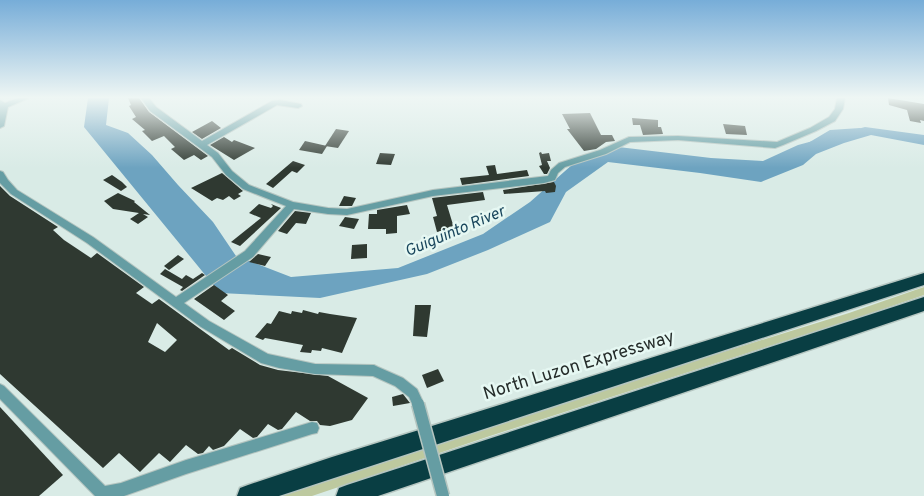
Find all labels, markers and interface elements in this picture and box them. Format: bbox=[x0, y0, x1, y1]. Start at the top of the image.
water label: Guiguinto River bbox=[402, 201, 510, 262]
street label: North Luzon Expressway bbox=[481, 326, 677, 406]

